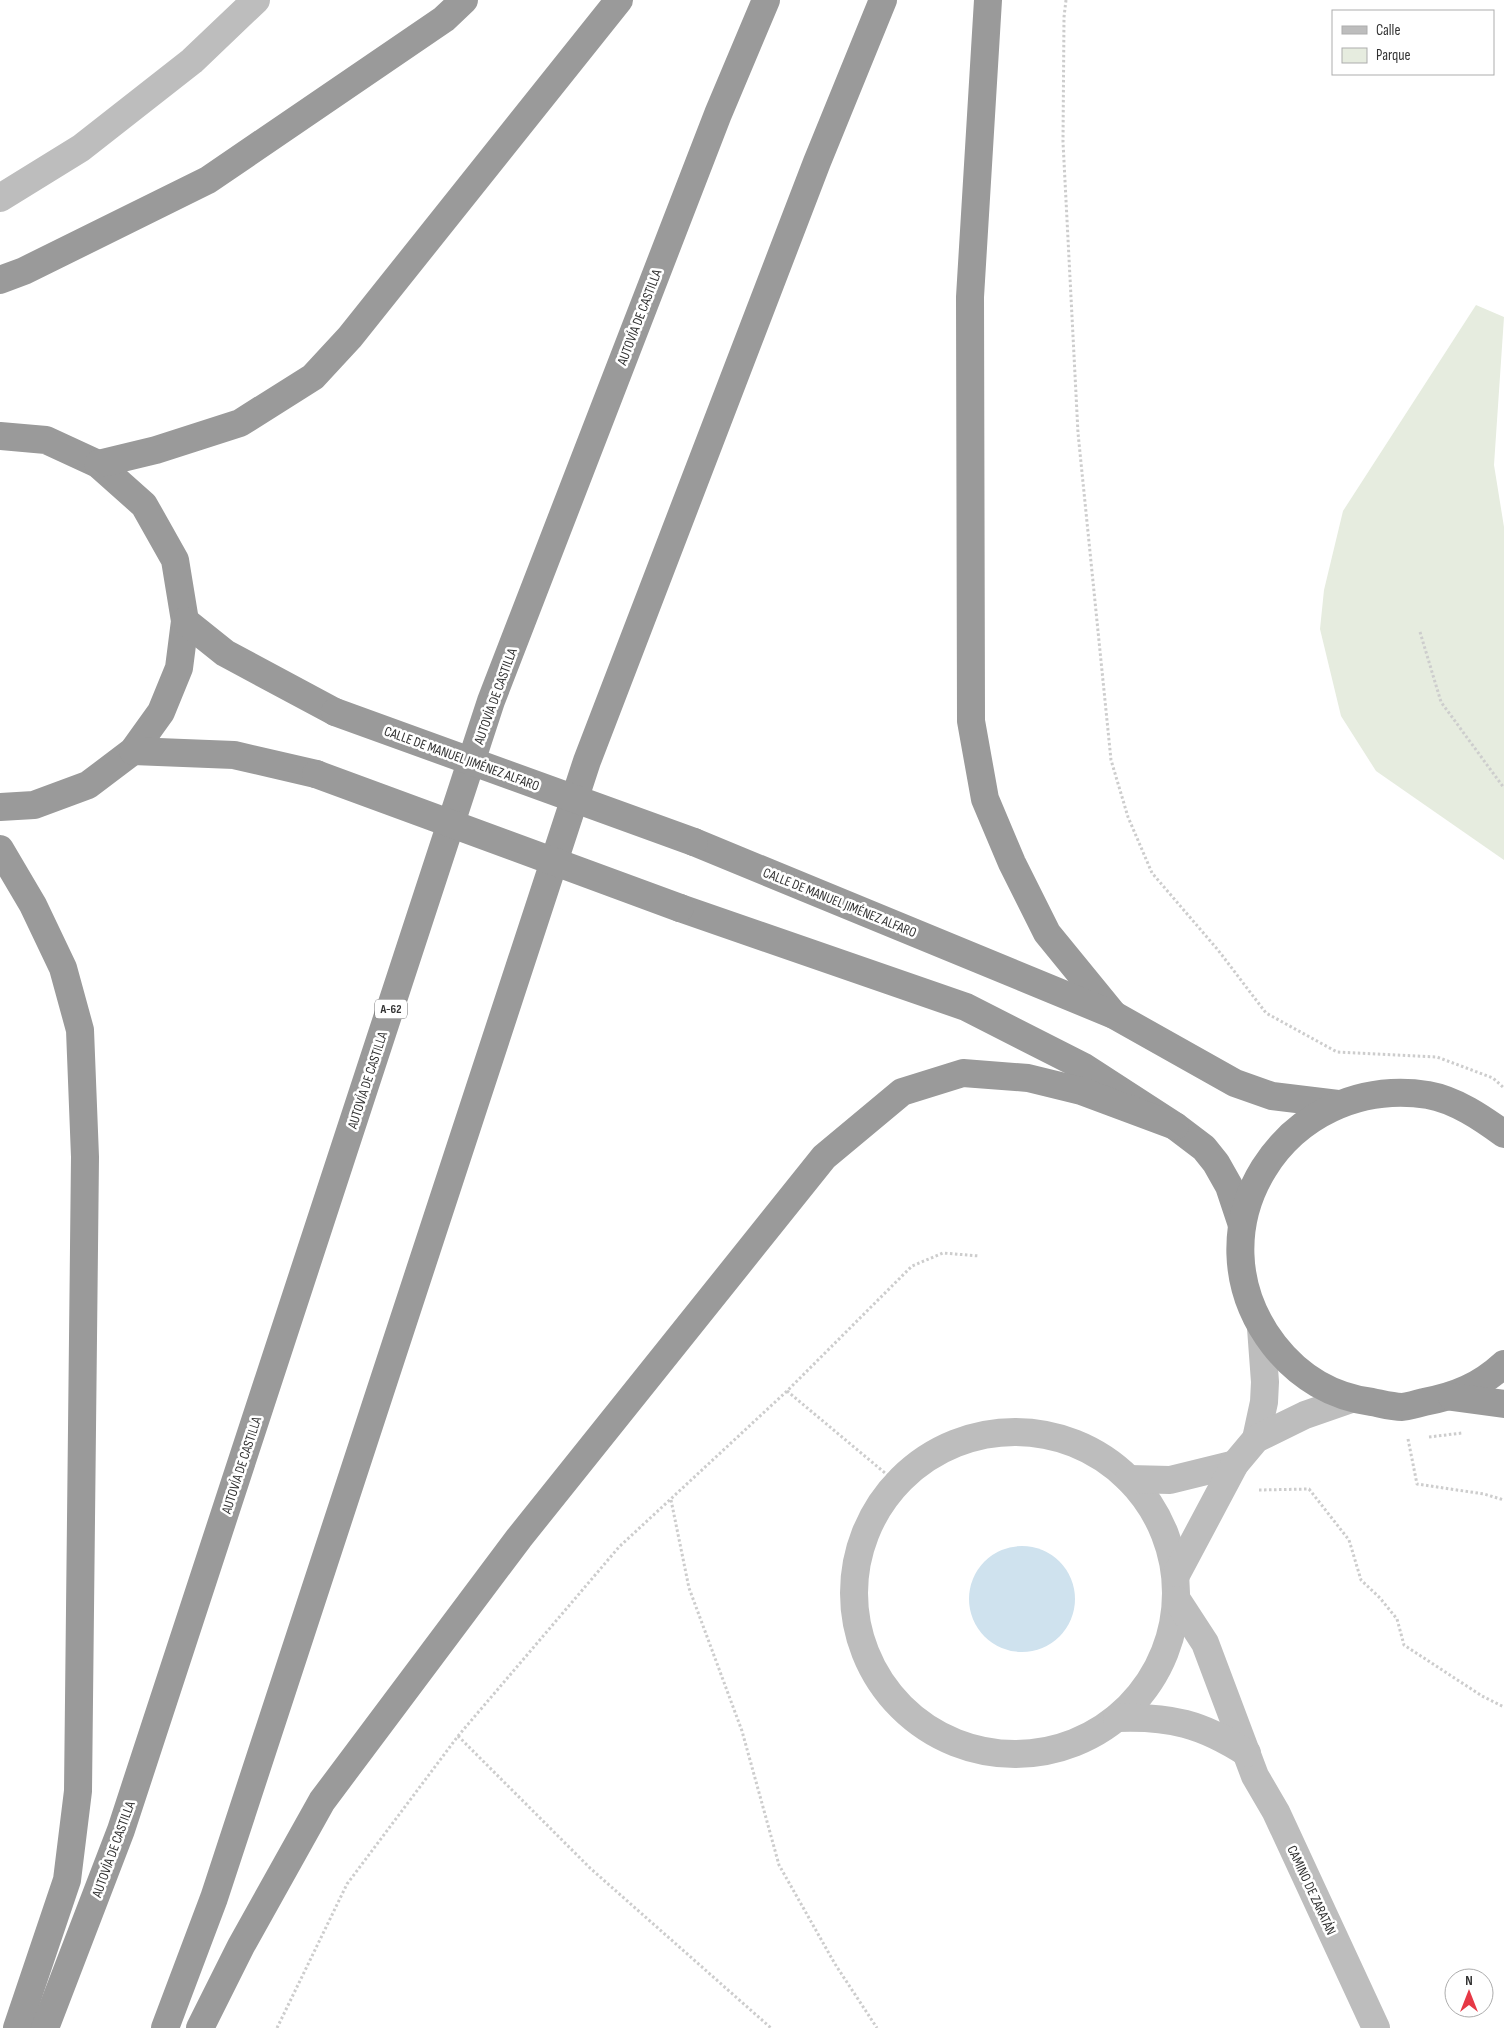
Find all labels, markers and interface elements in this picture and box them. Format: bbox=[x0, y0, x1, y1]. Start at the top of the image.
legend bbox=[1332, 10, 1494, 75]
text: Calle bbox=[1376, 21, 1400, 40]
text: Parque bbox=[1376, 46, 1411, 65]
street label: AUTOVÍA DE CASTILLA bbox=[613, 266, 666, 368]
street label: AUTOVÍA DE CASTILLA bbox=[470, 645, 521, 747]
street label: CALLE DE MANUEL JIMÉNEZ ALFARO bbox=[382, 722, 542, 795]
street label: CALLE DE MANUEL JIMÉNEZ ALFARO bbox=[761, 864, 919, 941]
road number: A-62 bbox=[375, 1000, 407, 1019]
street label: AUTOVÍA DE CASTILLA bbox=[343, 1029, 391, 1132]
street label: AUTOVÍA DE CASTILLA bbox=[217, 1414, 265, 1517]
street label: AUTOVÍA DE CASTILLA bbox=[88, 1798, 139, 1900]
street label: CAMINO DE ZARATÁN bbox=[1283, 1843, 1340, 1938]
north arrow bbox=[1444, 1968, 1494, 2018]
text: N bbox=[1465, 1972, 1473, 1989]

